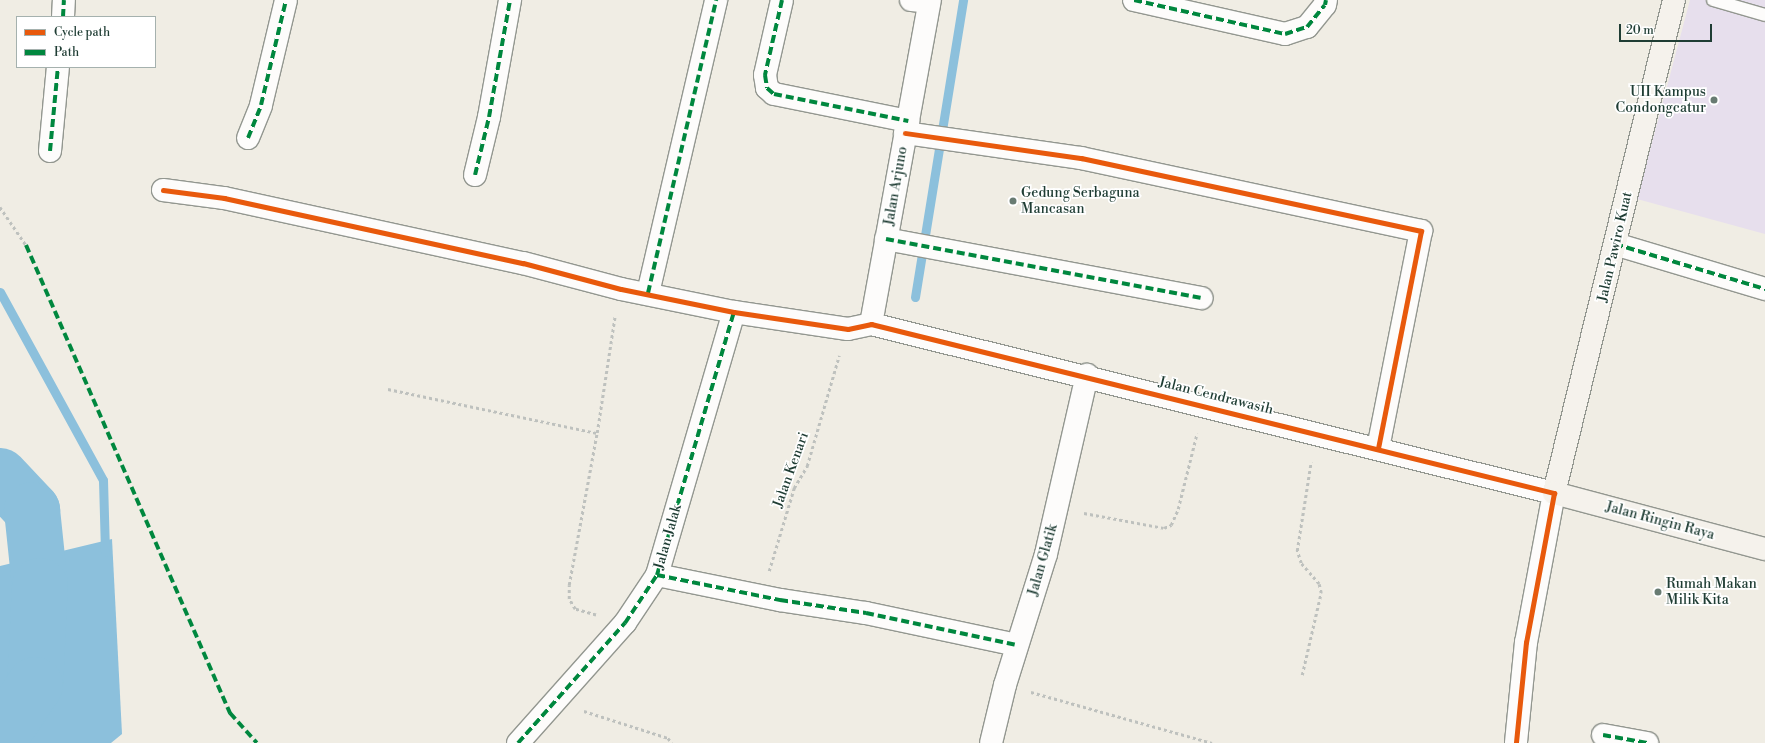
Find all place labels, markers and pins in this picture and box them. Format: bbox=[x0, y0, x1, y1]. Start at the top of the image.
place label: UII Kampus Condongcatur bbox=[1616, 84, 1706, 116]
marker: UII Kampus Condongcatur bbox=[1709, 95, 1719, 105]
place label: Gedung Serbaguna Mancasan bbox=[1021, 185, 1140, 218]
marker: Gedung Serbaguna Mancasan bbox=[1008, 196, 1018, 206]
place label: Rumah Makan Milik Kita bbox=[1666, 576, 1757, 608]
marker: Rumah Makan Milik Kita bbox=[1653, 587, 1663, 597]

